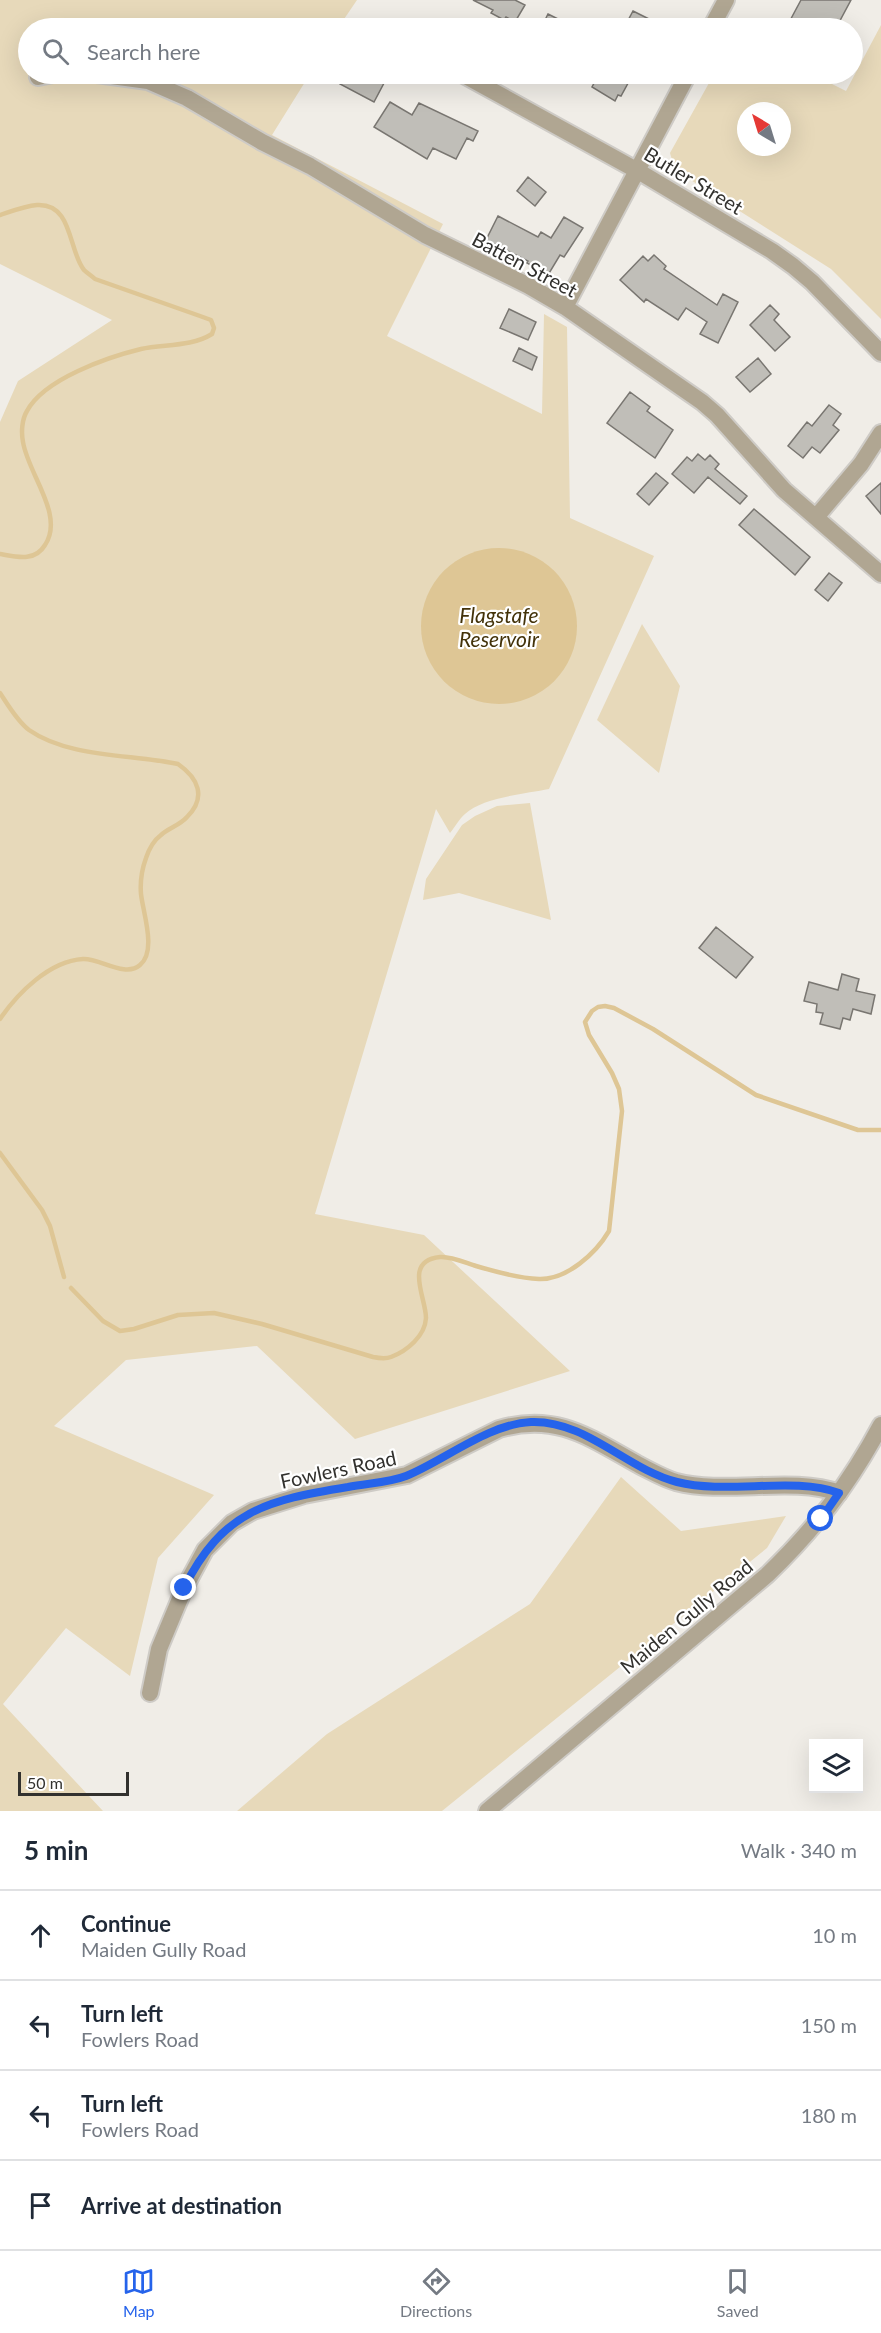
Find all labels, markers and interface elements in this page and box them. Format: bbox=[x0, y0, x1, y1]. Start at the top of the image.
search box bbox=[18, 18, 863, 84]
icon: search bbox=[39, 35, 72, 68]
text: Search here bbox=[87, 38, 200, 65]
north arrow bbox=[737, 102, 791, 156]
street label: Butler Street bbox=[640, 141, 748, 219]
street label: Batten Street bbox=[468, 226, 582, 302]
water label: Flagstafe Reservoir bbox=[459, 602, 540, 651]
street label: Fowlers Road bbox=[278, 1445, 398, 1493]
route start bbox=[807, 1505, 833, 1531]
street label: Maiden Gully Road bbox=[615, 1554, 757, 1678]
route end bbox=[170, 1574, 196, 1600]
map controls bbox=[809, 1739, 863, 1793]
button: layers bbox=[809, 1739, 863, 1793]
scale bar bbox=[18, 1769, 129, 1796]
text: 50 m bbox=[27, 1773, 63, 1792]
text: 5 min bbox=[24, 1834, 88, 1866]
text: Walk · 340 m bbox=[741, 1838, 857, 1862]
text: Continue bbox=[81, 1910, 171, 1937]
icon: ahead bbox=[24, 1919, 57, 1952]
text: 10 m bbox=[812, 1923, 857, 1947]
text: Maiden Gully Road bbox=[81, 1937, 246, 1961]
text: Turn left bbox=[81, 2000, 163, 2027]
icon: left bbox=[24, 2009, 57, 2042]
text: 150 m bbox=[801, 2013, 857, 2037]
text: Fowlers Road bbox=[81, 2027, 199, 2051]
text: Turn left bbox=[81, 2090, 163, 2117]
icon: left bbox=[24, 2099, 57, 2132]
text: 180 m bbox=[801, 2103, 857, 2127]
text: Fowlers Road bbox=[81, 2117, 199, 2141]
icon: arrive bbox=[24, 2189, 57, 2222]
text: Arrive at destination bbox=[81, 2192, 282, 2219]
tab: Map bbox=[122, 2265, 155, 2320]
tab: Directions bbox=[400, 2265, 472, 2320]
tab: Saved bbox=[717, 2265, 759, 2320]

